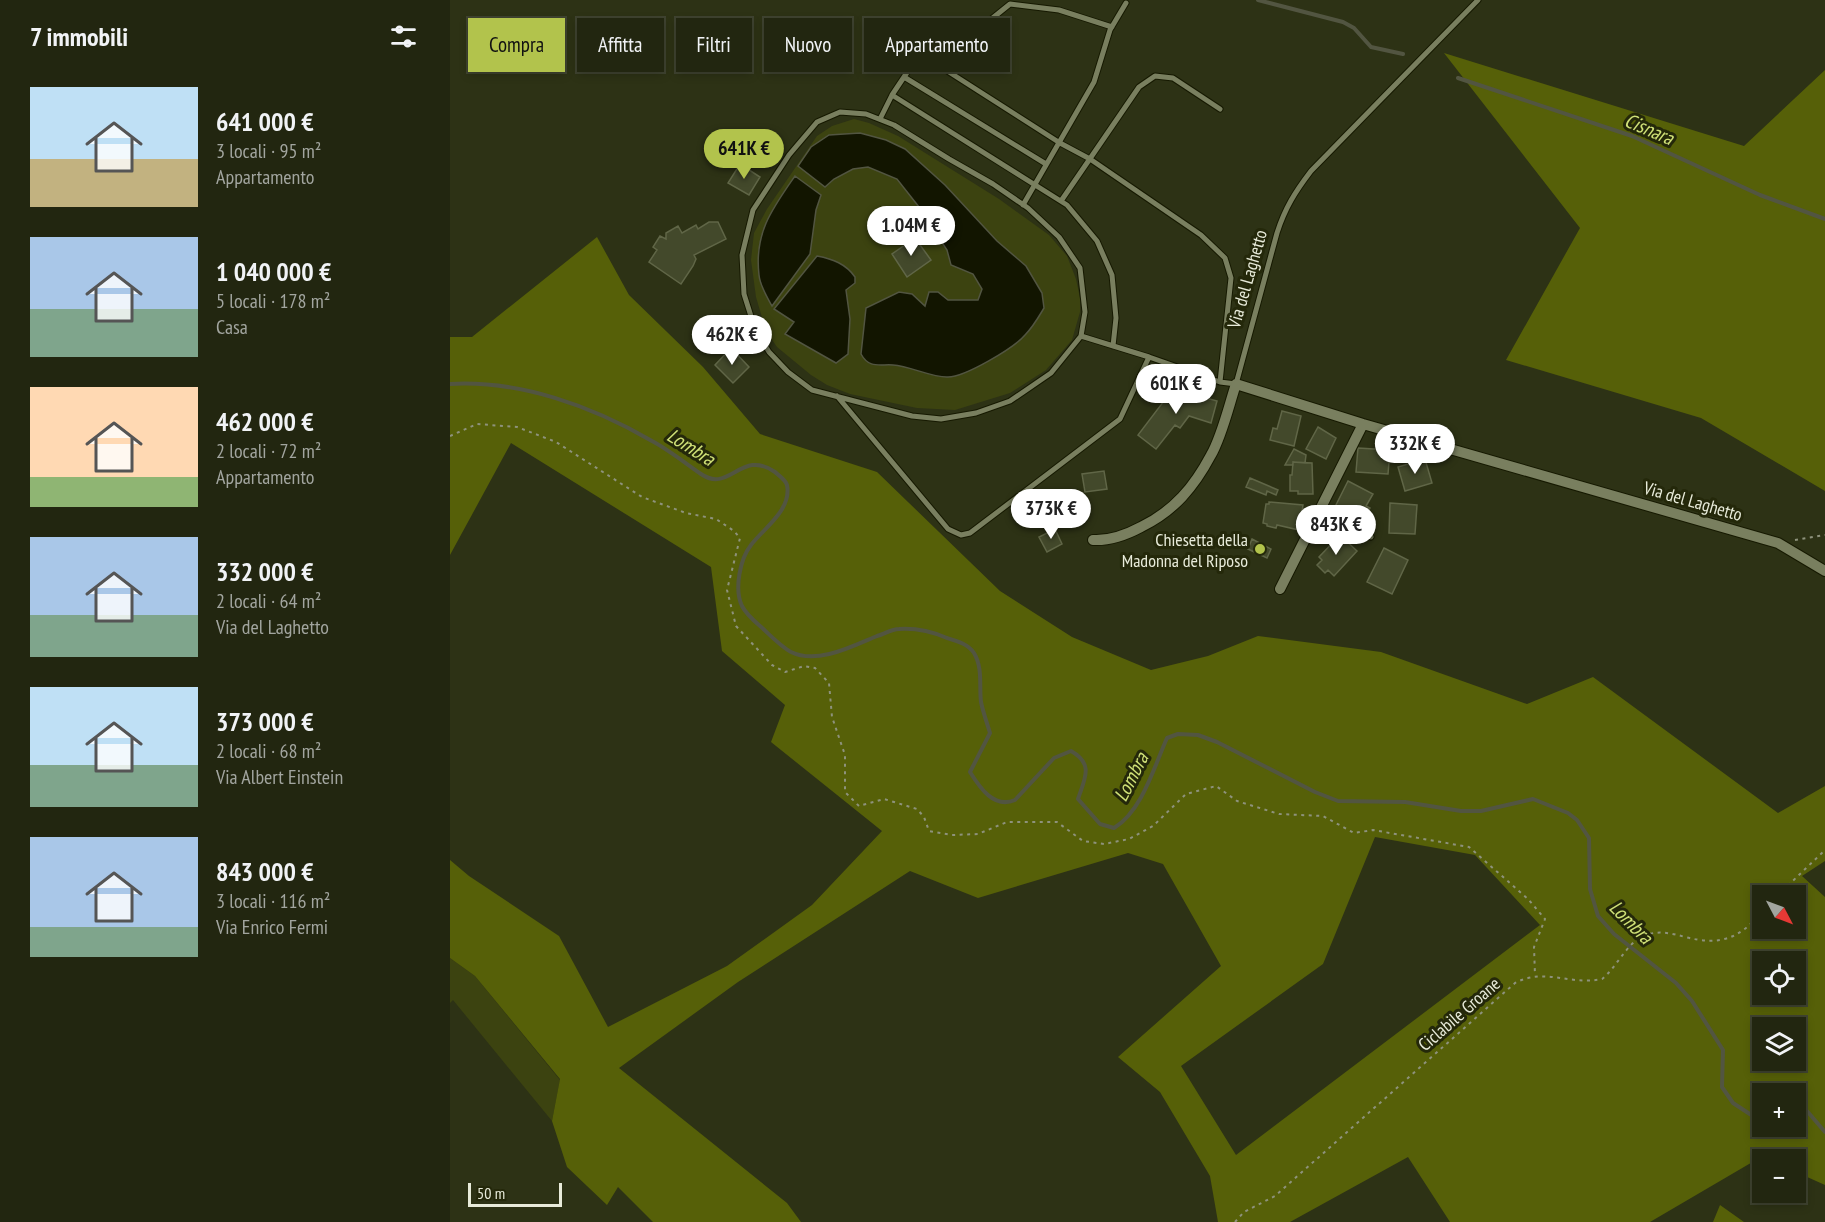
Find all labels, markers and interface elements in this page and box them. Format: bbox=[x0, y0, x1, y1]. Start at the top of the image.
chip: Compra bbox=[468, 18, 565, 72]
chip: Affitta bbox=[577, 18, 664, 72]
chip: Filtri bbox=[676, 18, 752, 72]
chip: Nuovo bbox=[764, 18, 852, 72]
chip: Appartamento bbox=[864, 18, 1010, 72]
text: 7 immobili bbox=[30, 20, 128, 53]
icon: filters bbox=[387, 20, 420, 53]
text: 641 000 € bbox=[216, 105, 314, 138]
water label: Cisnara bbox=[1621, 107, 1678, 151]
icon: home bbox=[78, 111, 150, 183]
pin: 641K € bbox=[695, 129, 793, 180]
text: 641K € bbox=[718, 135, 770, 161]
text: 3 locali · 95 m² bbox=[216, 138, 321, 164]
text: Appartamento bbox=[216, 164, 314, 190]
pin: 1.04M € bbox=[856, 206, 966, 257]
text: 1.04M € bbox=[881, 212, 941, 238]
street label: Via del Laghetto bbox=[1222, 227, 1272, 332]
text: 1 040 000 € bbox=[216, 255, 331, 288]
icon: home bbox=[78, 261, 150, 333]
text: 5 locali · 178 m² bbox=[216, 288, 330, 314]
text: Casa bbox=[216, 314, 248, 340]
pin: 462K € bbox=[683, 315, 781, 366]
text: 462K € bbox=[706, 321, 758, 347]
pin: 601K € bbox=[1127, 364, 1225, 415]
text: 601K € bbox=[1150, 370, 1202, 396]
text: 462 000 € bbox=[216, 405, 314, 438]
icon: home bbox=[78, 411, 150, 483]
water label: Lombra bbox=[662, 422, 720, 472]
pin: 332K € bbox=[1366, 424, 1464, 475]
text: 332K € bbox=[1389, 430, 1441, 456]
text: 2 locali · 72 m² bbox=[216, 438, 321, 464]
text: Appartamento bbox=[216, 464, 314, 490]
street label: Via del Laghetto bbox=[1640, 476, 1745, 526]
pin: 373K € bbox=[1002, 489, 1100, 540]
text: 373K € bbox=[1025, 495, 1077, 521]
pin: 843K € bbox=[1287, 505, 1385, 556]
text: 843K € bbox=[1310, 511, 1362, 537]
place label: Chiesetta della Madonna del Riposo bbox=[1122, 528, 1248, 572]
marker: Chiesetta della Madonna del Riposo bbox=[1253, 542, 1267, 556]
text: 332 000 € bbox=[216, 555, 314, 588]
icon: home bbox=[78, 561, 150, 633]
text: 2 locali · 64 m² bbox=[216, 588, 321, 614]
text: Via del Laghetto bbox=[216, 614, 329, 640]
text: 373 000 € bbox=[216, 705, 314, 738]
icon: home bbox=[78, 711, 150, 783]
text: 2 locali · 68 m² bbox=[216, 738, 321, 764]
water label: Lombra bbox=[1108, 747, 1155, 806]
text: Via Albert Einstein bbox=[216, 764, 343, 790]
text: 843 000 € bbox=[216, 855, 314, 888]
icon: home bbox=[78, 861, 150, 933]
north arrow bbox=[1752, 885, 1806, 939]
map controls bbox=[1752, 885, 1806, 1203]
text: 3 locali · 116 m² bbox=[216, 888, 330, 914]
water label: Lombra bbox=[1604, 895, 1659, 950]
text: Via Enrico Fermi bbox=[216, 914, 328, 940]
button: locate bbox=[1752, 951, 1806, 1005]
street label: Ciclabile Groane bbox=[1413, 972, 1505, 1056]
button: layers bbox=[1752, 1017, 1806, 1071]
button: + bbox=[1752, 1083, 1806, 1137]
button: − bbox=[1752, 1149, 1806, 1203]
scale bar bbox=[468, 1180, 562, 1208]
text: 50 m bbox=[477, 1183, 505, 1203]

